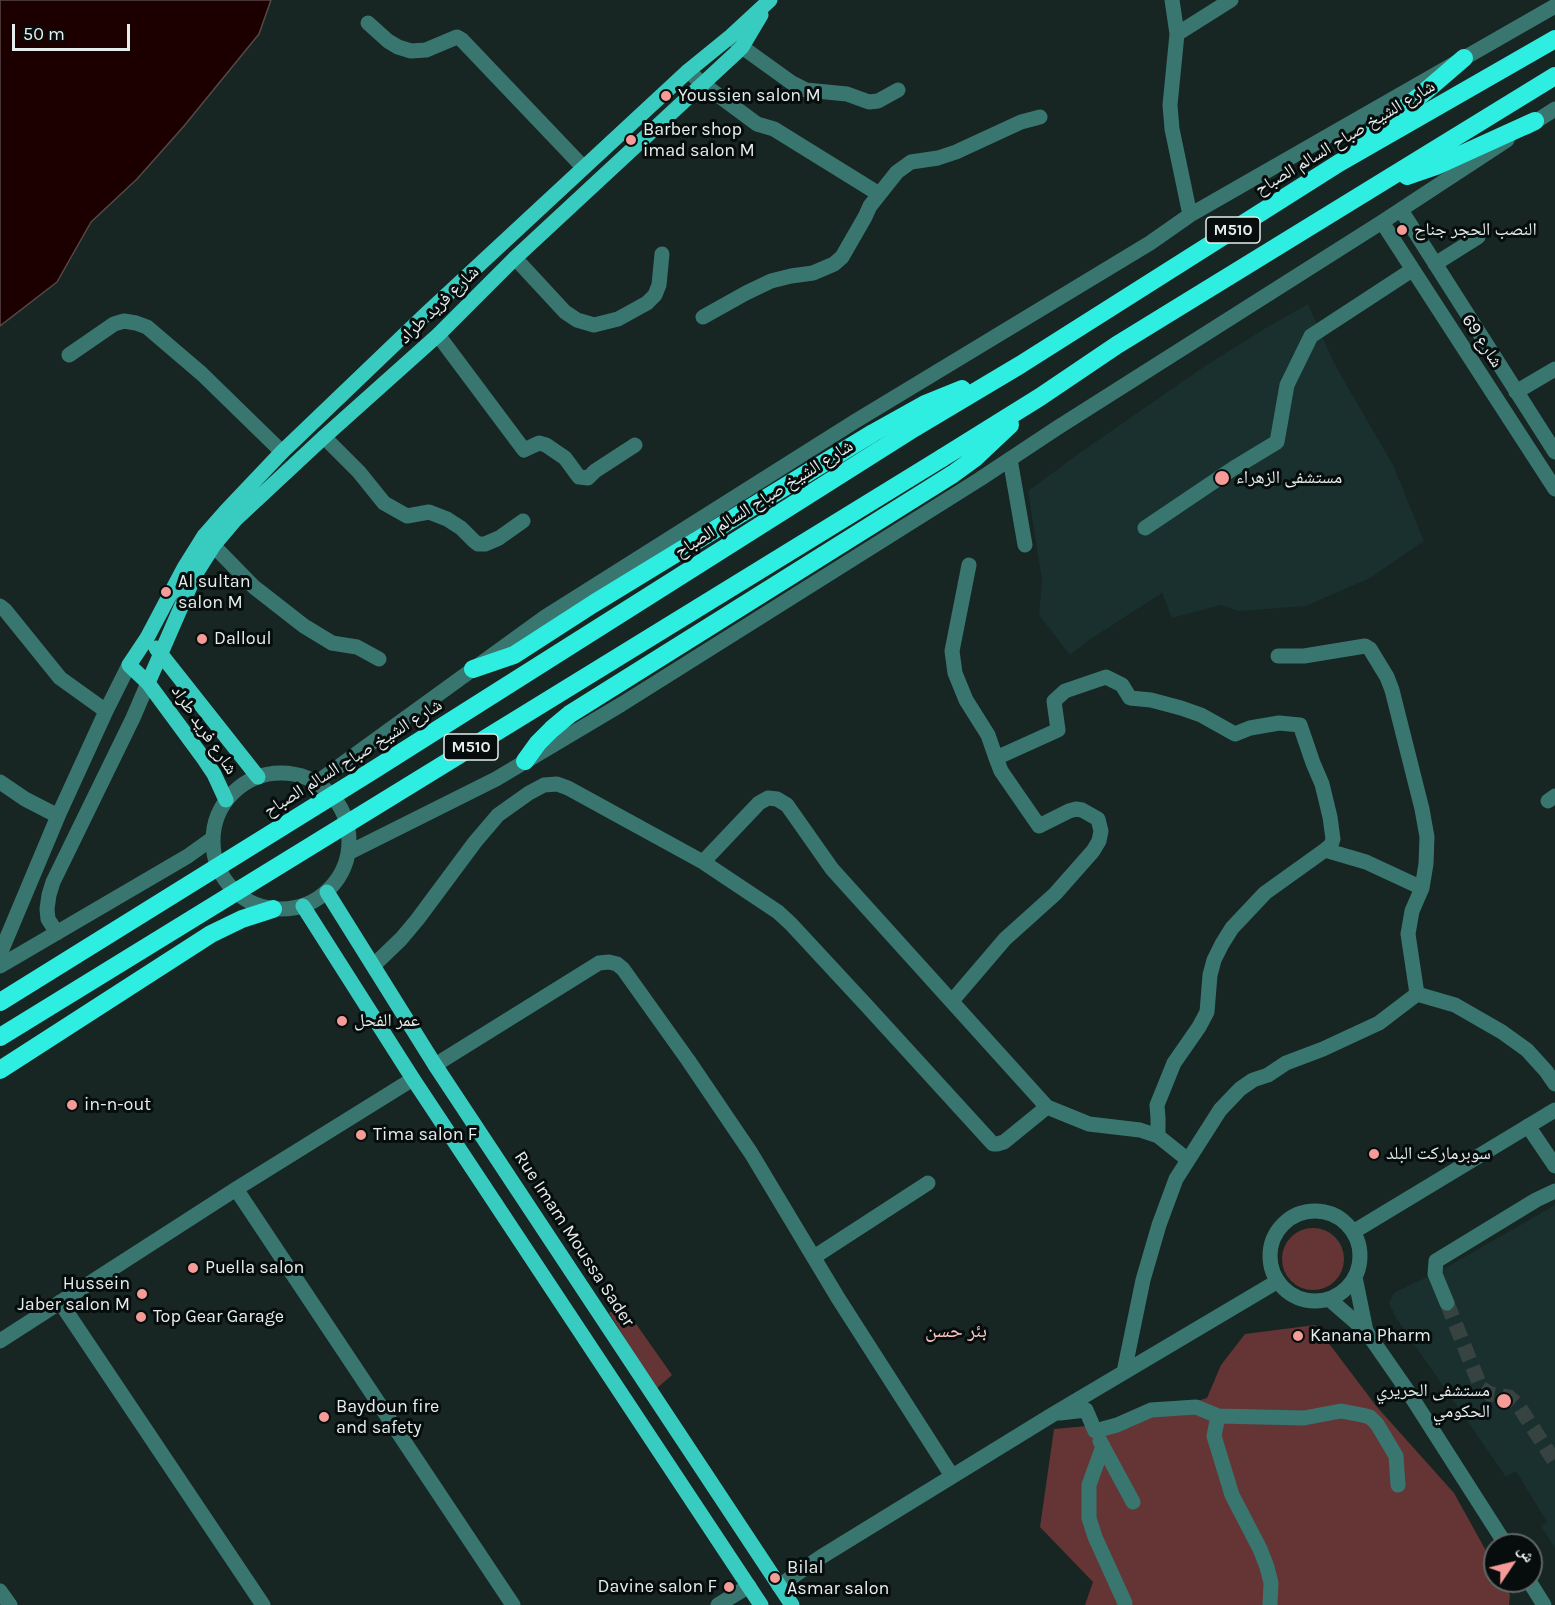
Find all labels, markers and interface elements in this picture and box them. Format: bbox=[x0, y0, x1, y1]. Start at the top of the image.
scale bar bbox=[15, 12, 134, 50]
text: 50 m bbox=[23, 23, 65, 45]
street label: شارع الشيخ صباح السالم الصباح bbox=[1251, 76, 1439, 200]
place label: Youssien salon M bbox=[678, 85, 821, 107]
marker: Youssien salon M bbox=[659, 89, 673, 103]
place label: Barber shop imad salon M bbox=[643, 119, 755, 162]
marker: Barber shop imad salon M bbox=[624, 133, 638, 147]
road number: M510 bbox=[1206, 217, 1260, 243]
place label: النصب الحجر جناح bbox=[1414, 219, 1537, 241]
marker: النصب الحجر جناح bbox=[1395, 223, 1409, 237]
street label: شارع فريد طراد bbox=[394, 261, 484, 349]
street label: شارع 69 bbox=[1457, 310, 1507, 372]
street label: شارع الشيخ صباح السالم الصباح bbox=[671, 435, 857, 563]
place label: مستشفى الزهراء bbox=[1236, 467, 1342, 489]
marker: مستشفى الزهراء bbox=[1213, 469, 1231, 487]
place label: Al sultan salon M bbox=[178, 571, 251, 614]
marker: Al sultan salon M bbox=[159, 585, 173, 599]
place label: Dalloul bbox=[214, 628, 272, 650]
marker: Dalloul bbox=[195, 632, 209, 646]
street label: شارع فريد طراد bbox=[166, 681, 242, 779]
street label: شارع الشيخ صباح السالم الصباح bbox=[260, 694, 446, 822]
road number: M510 bbox=[444, 734, 498, 760]
place label: عمر الفحل bbox=[354, 1010, 420, 1032]
marker: عمر الفحل bbox=[335, 1014, 349, 1028]
place label: in-n-out bbox=[84, 1094, 151, 1116]
marker: in-n-out bbox=[65, 1098, 79, 1112]
place label: Tima salon F bbox=[373, 1124, 477, 1146]
marker: Tima salon F bbox=[354, 1128, 368, 1142]
place label: سوبرماركت البلد bbox=[1386, 1143, 1491, 1165]
street label: Rue Imam Moussa Sader bbox=[509, 1147, 639, 1331]
marker: سوبرماركت البلد bbox=[1367, 1147, 1381, 1161]
place label: Puella salon bbox=[205, 1257, 304, 1279]
marker: Puella salon bbox=[186, 1261, 200, 1275]
place label: Hussein Jaber salon M bbox=[18, 1273, 130, 1316]
marker: Hussein Jaber salon M bbox=[135, 1287, 149, 1301]
place label: Top Gear Garage bbox=[153, 1306, 284, 1328]
marker: Top Gear Garage bbox=[134, 1310, 148, 1324]
district label: بئر حسن bbox=[925, 1319, 987, 1343]
place label: Kanana Pharm bbox=[1310, 1325, 1431, 1347]
marker: Kanana Pharm bbox=[1291, 1329, 1305, 1343]
place label: مستشفى الحريري الحكومي bbox=[1376, 1380, 1490, 1422]
marker: مستشفى الحريري الحكومي bbox=[1495, 1392, 1513, 1410]
place label: Baydoun fire and safety bbox=[336, 1396, 439, 1438]
marker: Baydoun fire and safety bbox=[317, 1410, 331, 1424]
north arrow bbox=[1483, 1533, 1543, 1593]
text: ش bbox=[1514, 1541, 1539, 1566]
place label: Bilal Asmar salon bbox=[787, 1557, 889, 1600]
marker: Bilal Asmar salon bbox=[768, 1571, 782, 1585]
place label: Davine salon F bbox=[598, 1576, 717, 1598]
marker: Davine salon F bbox=[722, 1580, 736, 1594]

